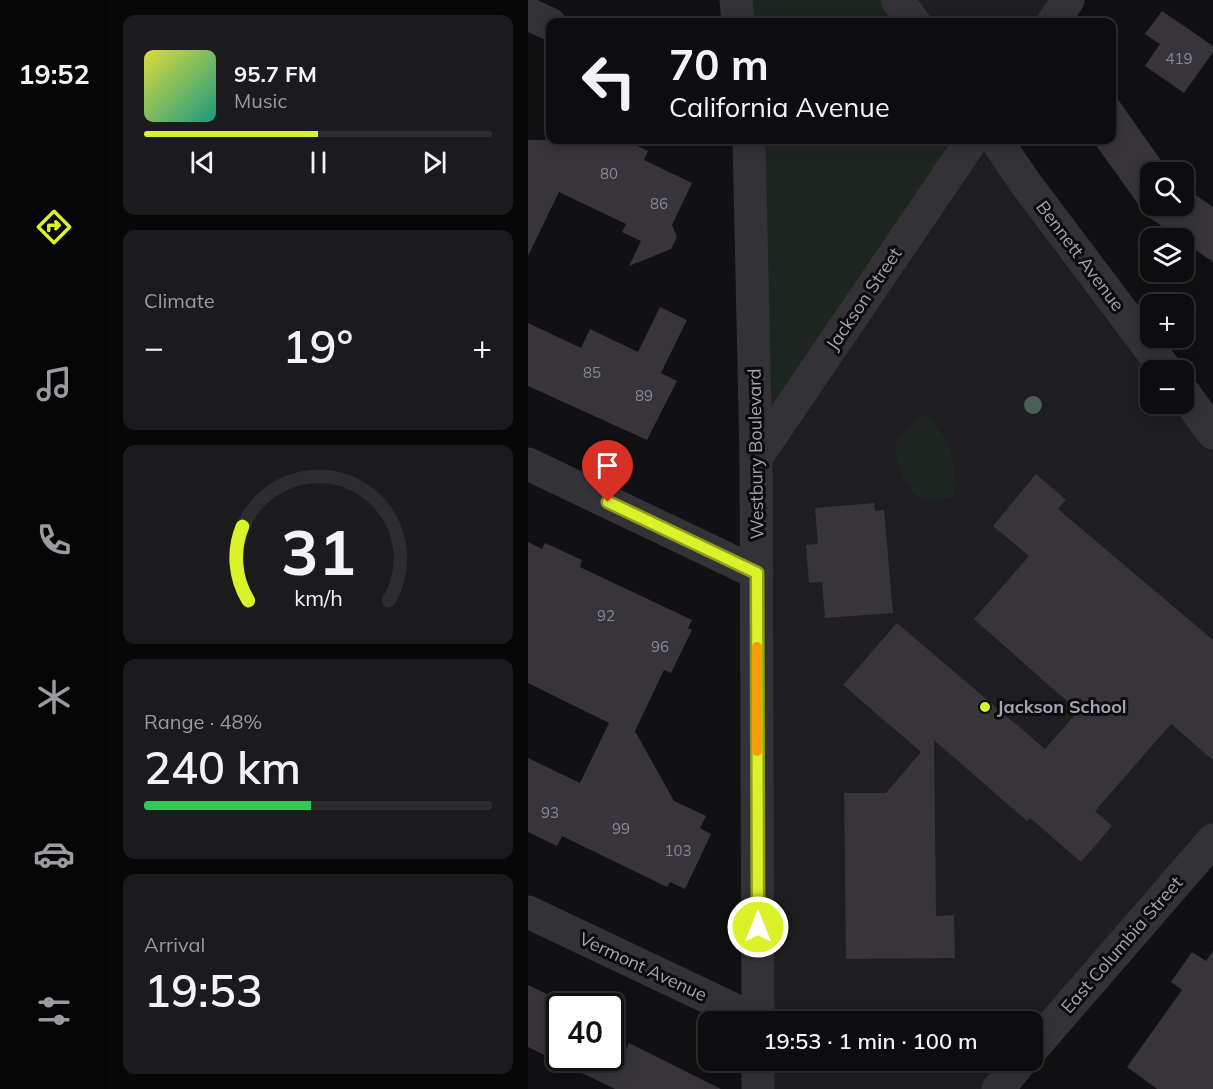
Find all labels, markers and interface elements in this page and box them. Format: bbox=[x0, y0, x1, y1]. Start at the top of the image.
text: 70 m bbox=[669, 38, 769, 91]
icon: left bbox=[570, 42, 648, 120]
house number: 419 bbox=[1165, 49, 1193, 68]
text: 19:52 bbox=[18, 57, 90, 91]
text: 95.7 FM bbox=[234, 60, 317, 88]
text: Music bbox=[234, 88, 287, 113]
text: California Avenue bbox=[669, 90, 890, 124]
icon: previous bbox=[186, 146, 219, 179]
icon: pause bbox=[302, 146, 335, 179]
icon: next bbox=[418, 146, 451, 179]
map controls bbox=[1140, 162, 1194, 414]
button: search bbox=[1140, 162, 1194, 216]
house number: 80 bbox=[600, 164, 618, 183]
house number: 86 bbox=[650, 194, 668, 213]
street label: Bennett Avenue bbox=[1031, 196, 1130, 316]
icon: directions bbox=[33, 206, 75, 248]
button: layers bbox=[1140, 228, 1194, 282]
street label: Jackson Street bbox=[821, 243, 906, 354]
text: Climate bbox=[144, 288, 215, 313]
button: + bbox=[1140, 294, 1194, 348]
text: 19° bbox=[283, 318, 353, 374]
text: − bbox=[144, 326, 164, 367]
text: + bbox=[472, 326, 492, 367]
button: − bbox=[1140, 360, 1194, 414]
icon: music bbox=[33, 363, 75, 405]
house number: 85 bbox=[583, 363, 601, 382]
street label: Westbury Boulevard bbox=[743, 368, 768, 540]
house number: 89 bbox=[635, 386, 653, 405]
pin bbox=[582, 440, 633, 502]
icon: arrive bbox=[591, 449, 624, 482]
text: 31 bbox=[281, 513, 355, 592]
icon: phone bbox=[33, 519, 75, 561]
text: km/h bbox=[294, 585, 342, 612]
house number: 92 bbox=[597, 606, 615, 625]
house number: 96 bbox=[651, 637, 669, 656]
icon: climate bbox=[33, 676, 75, 718]
place label: Jackson School bbox=[997, 695, 1127, 718]
marker: Jackson School bbox=[978, 700, 992, 714]
text: Range · 48% bbox=[144, 709, 262, 734]
text: 240 km bbox=[144, 739, 301, 795]
house number: 93 bbox=[541, 803, 559, 822]
house number: 99 bbox=[612, 819, 630, 838]
icon: car bbox=[33, 833, 75, 875]
house number: 103 bbox=[664, 841, 692, 860]
street label: East Columbia Street bbox=[1056, 872, 1187, 1018]
position arrow bbox=[726, 895, 790, 959]
street label: Vermont Avenue bbox=[576, 927, 711, 1006]
text: Arrival bbox=[144, 932, 205, 957]
text: 19:53 bbox=[144, 962, 263, 1018]
icon: filters bbox=[33, 990, 75, 1032]
speed limit sign: 40 bbox=[546, 993, 624, 1071]
text: 19:53 · 1 min · 100 m bbox=[763, 1027, 978, 1055]

